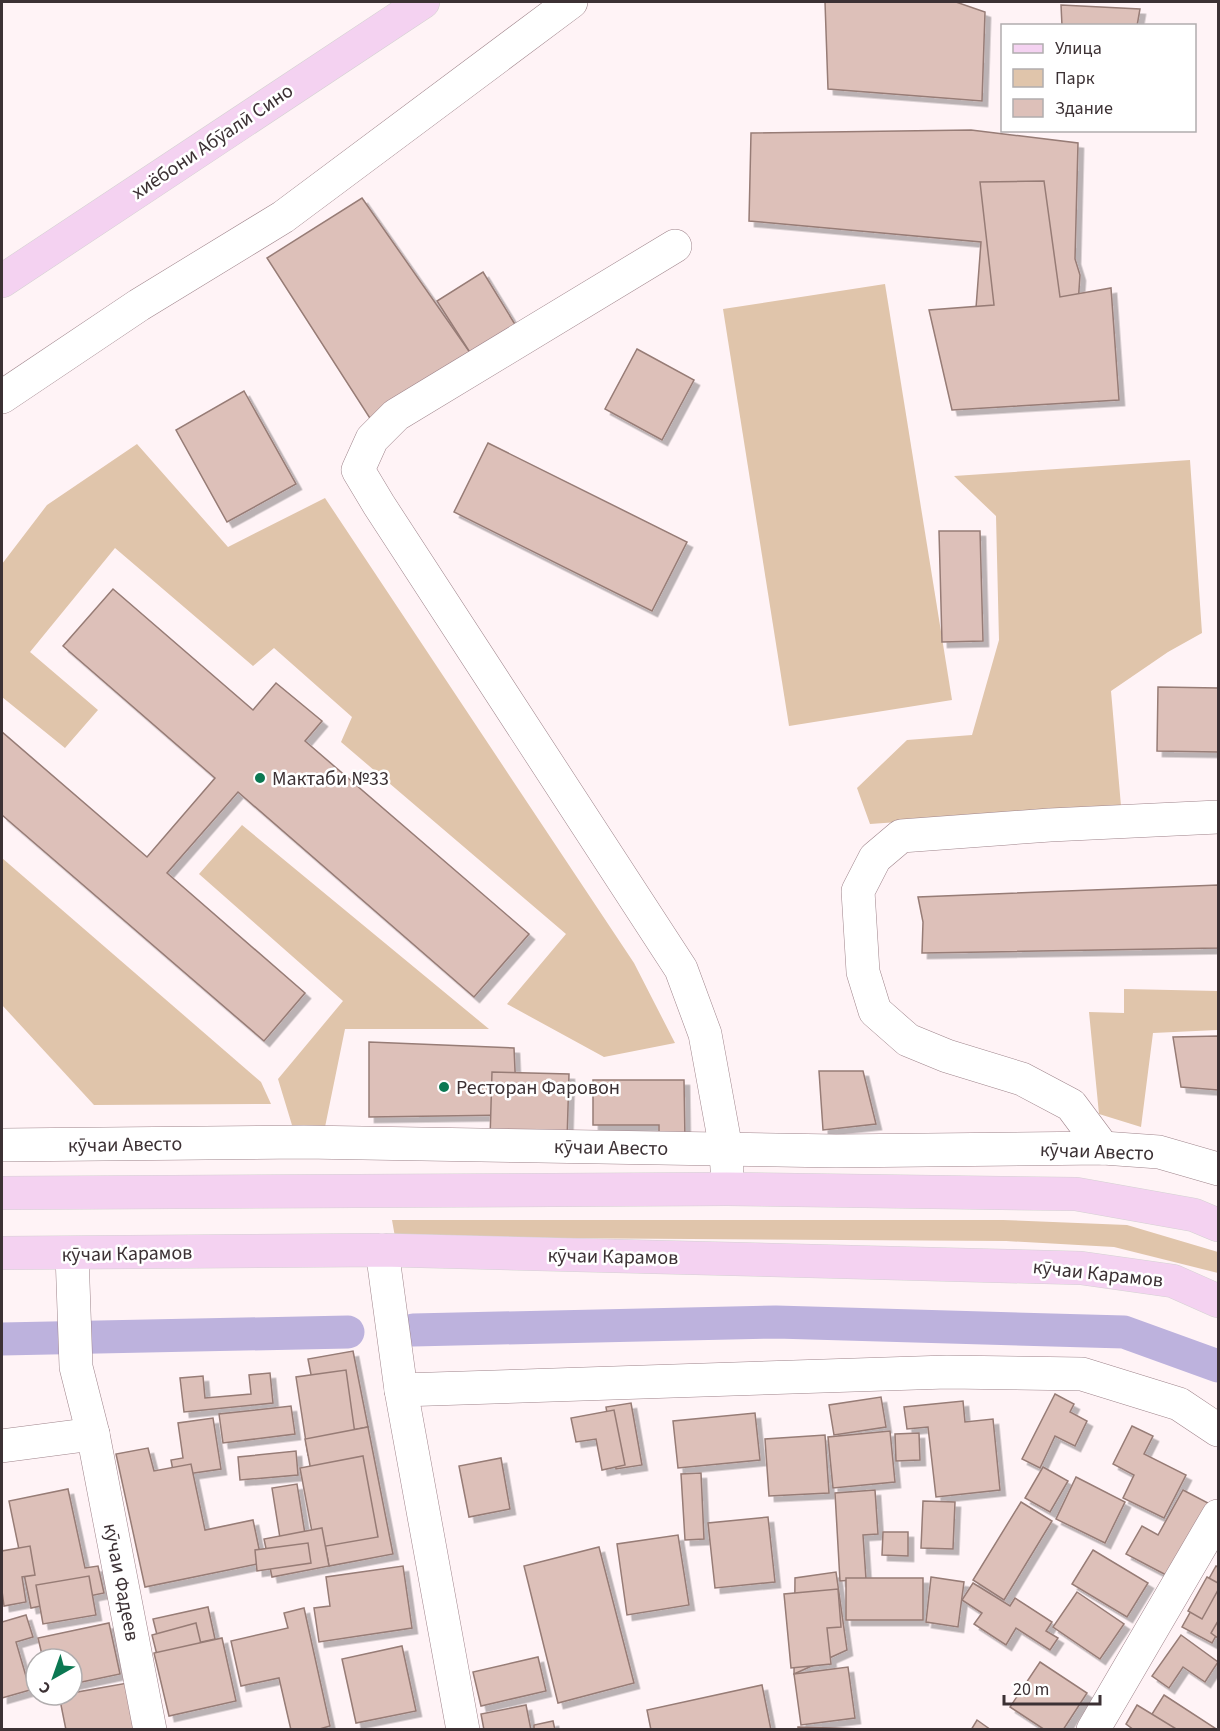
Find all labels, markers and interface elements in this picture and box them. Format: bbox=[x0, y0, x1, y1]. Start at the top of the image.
legend bbox=[1001, 24, 1196, 132]
text: Улица bbox=[1055, 36, 1102, 61]
text: Парк bbox=[1055, 66, 1095, 91]
street label: хиёбони Абӯалӣ Сино bbox=[126, 77, 299, 206]
text: Здание bbox=[1055, 96, 1113, 121]
place label: Мактаби №33 bbox=[272, 765, 389, 793]
marker: Мактаби №33 bbox=[253, 771, 267, 785]
place label: Ресторан Фаровон bbox=[456, 1074, 620, 1102]
marker: Ресторан Фаровон bbox=[437, 1080, 451, 1094]
street label: кӯчаи Авесто bbox=[68, 1130, 182, 1160]
street label: кӯчаи Авесто bbox=[554, 1133, 668, 1163]
street label: кӯчаи Авесто bbox=[1039, 1136, 1155, 1168]
street label: кӯчаи Карамов bbox=[61, 1239, 193, 1269]
street label: кӯчаи Карамов bbox=[547, 1242, 679, 1272]
street label: кӯчаи Карамов bbox=[1031, 1253, 1164, 1295]
street label: кӯчаи Фадеев bbox=[96, 1521, 146, 1644]
north arrow bbox=[24, 1647, 84, 1707]
scale bar bbox=[1004, 1668, 1100, 1706]
text: С bbox=[34, 1676, 56, 1699]
text: 20 m bbox=[1013, 1677, 1049, 1702]

